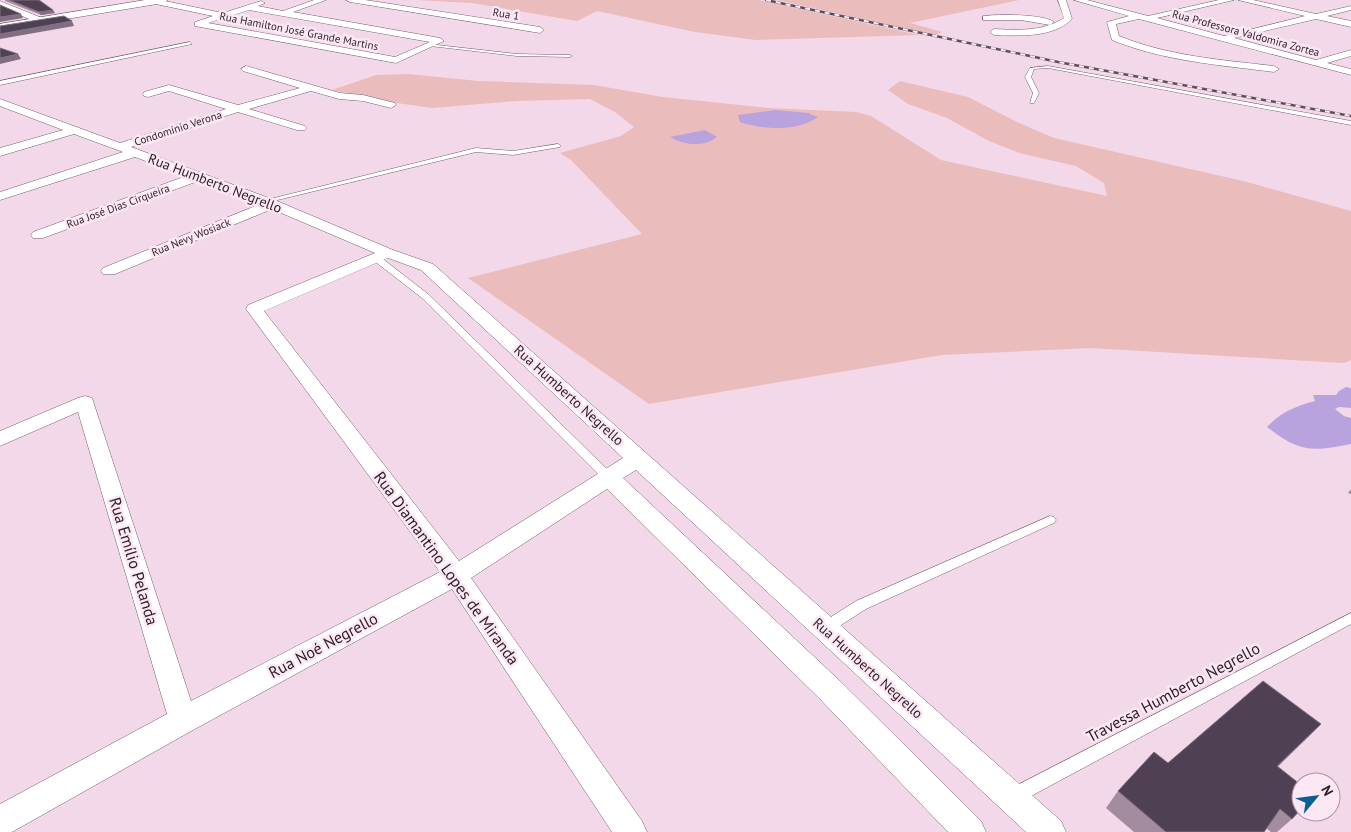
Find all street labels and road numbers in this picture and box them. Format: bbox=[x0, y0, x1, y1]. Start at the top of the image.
street label: Rua 1 bbox=[492, 5, 520, 23]
street label: Rua Professora Valdomira Zortea bbox=[1171, 7, 1321, 59]
street label: Rua Hamilton José Grande Martins bbox=[218, 9, 380, 53]
street label: Condomínio Verona bbox=[132, 107, 224, 149]
street label: Rua Humberto Negrello bbox=[146, 149, 284, 217]
street label: Rua José Dias Cirqueira bbox=[65, 181, 171, 231]
street label: Rua Nevy Wosiack bbox=[149, 214, 233, 259]
street label: Rua Humberto Negrello bbox=[510, 341, 628, 449]
street label: Rua Diamantino Lopes de Miranda bbox=[370, 467, 524, 669]
street label: Rua Emílio Pelanda bbox=[105, 495, 163, 627]
street label: Rua Noé Negrello bbox=[265, 608, 381, 682]
street label: Rua Humberto Negrello bbox=[809, 614, 927, 722]
street label: Travessa Humberto Negrello bbox=[1083, 638, 1263, 746]

